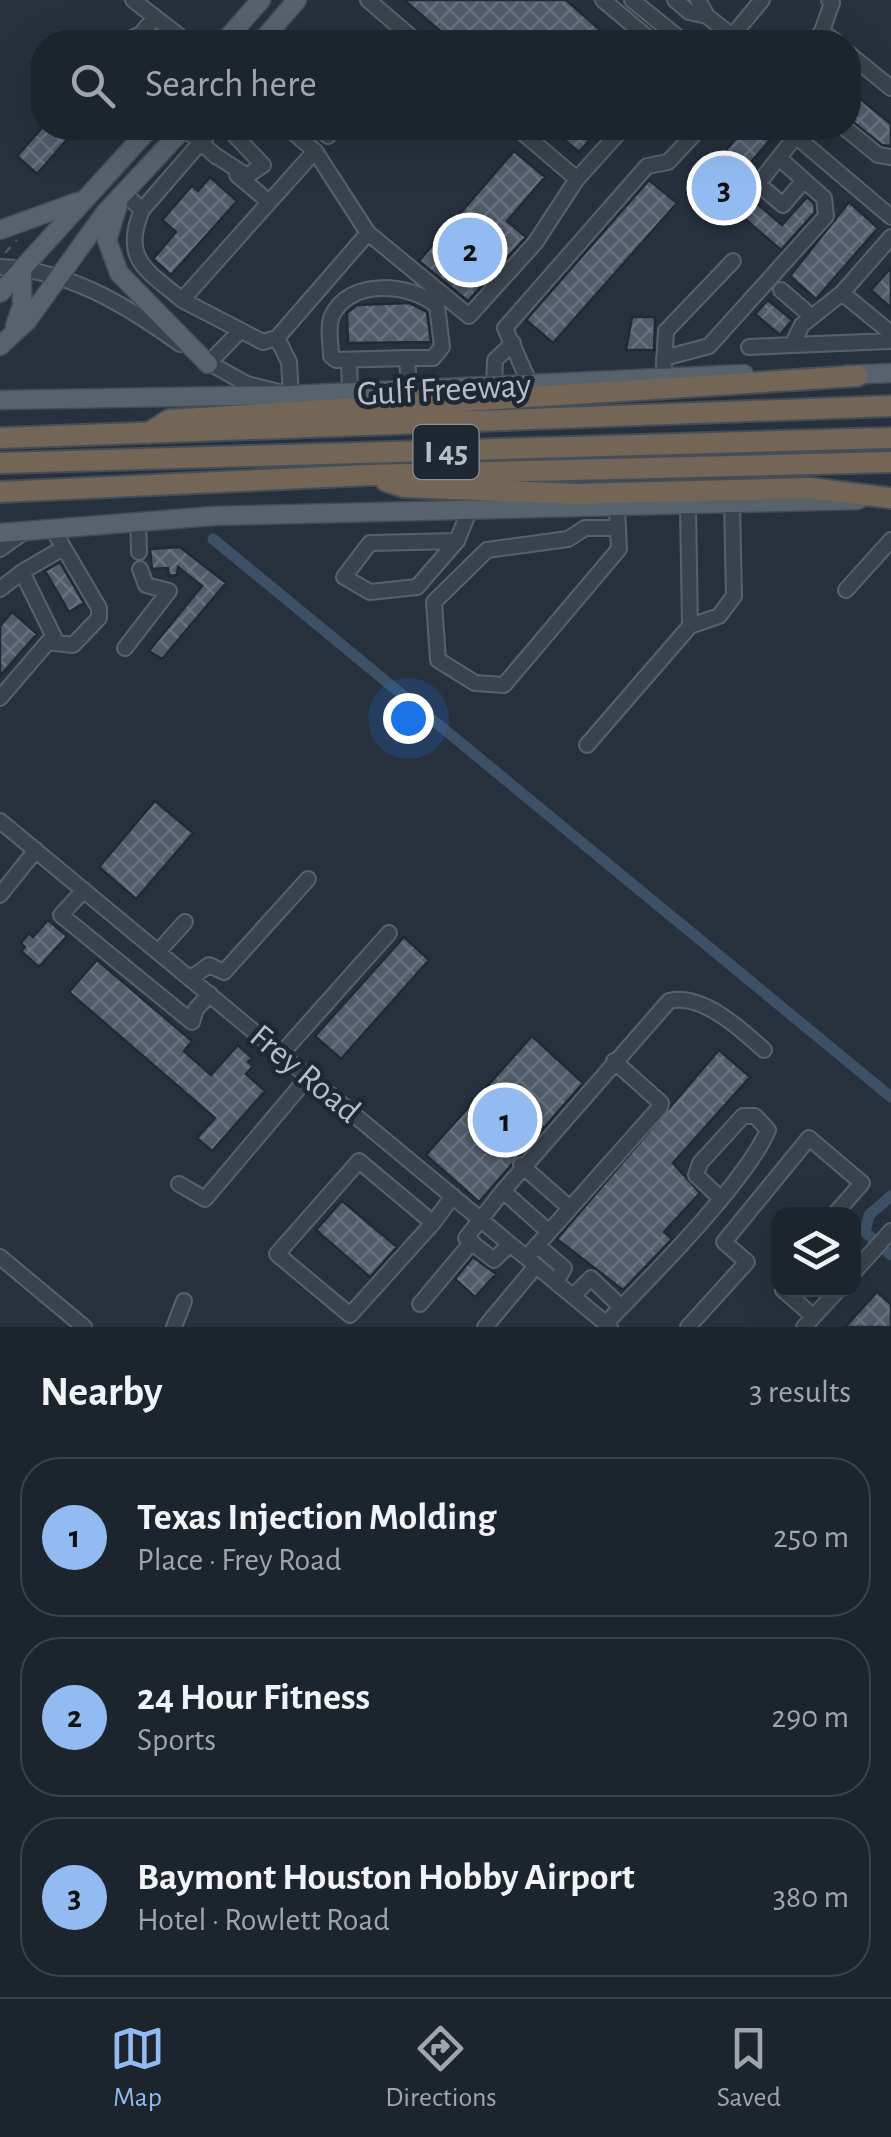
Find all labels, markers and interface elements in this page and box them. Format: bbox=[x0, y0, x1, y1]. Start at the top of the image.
search box bbox=[30, 30, 861, 140]
icon: search bbox=[65, 58, 120, 113]
text: Search here bbox=[145, 66, 317, 104]
pin: 3 bbox=[692, 150, 756, 226]
pin: 2 bbox=[438, 212, 502, 288]
street label: Gulf Freeway bbox=[356, 368, 532, 412]
road number: I 45 bbox=[414, 425, 478, 479]
your location bbox=[383, 693, 434, 744]
street label: Frey Road bbox=[243, 1018, 367, 1130]
pin: 1 bbox=[472, 1082, 538, 1158]
map controls bbox=[771, 1207, 861, 1297]
button: layers bbox=[771, 1207, 861, 1297]
text: Nearby bbox=[40, 1371, 163, 1413]
text: 3 results bbox=[749, 1376, 851, 1408]
text: Texas Injection Molding bbox=[137, 1499, 496, 1537]
text: 1 bbox=[69, 1521, 80, 1553]
text: 250 m bbox=[773, 1521, 849, 1553]
text: Place · Frey Road bbox=[137, 1544, 342, 1576]
text: 24 Hour Fitness bbox=[137, 1679, 370, 1717]
text: 2 bbox=[67, 1701, 82, 1733]
text: 290 m bbox=[772, 1701, 849, 1733]
text: Sports bbox=[137, 1724, 216, 1756]
text: Baymont Houston Hobby Airport bbox=[137, 1859, 635, 1897]
text: 3 bbox=[68, 1881, 81, 1913]
text: 380 m bbox=[773, 1881, 849, 1913]
text: Hotel · Rowlett Road bbox=[137, 1904, 390, 1936]
tab: Map bbox=[110, 2021, 165, 2115]
tab: Directions bbox=[385, 2021, 497, 2115]
tab: Saved bbox=[717, 2021, 781, 2115]

